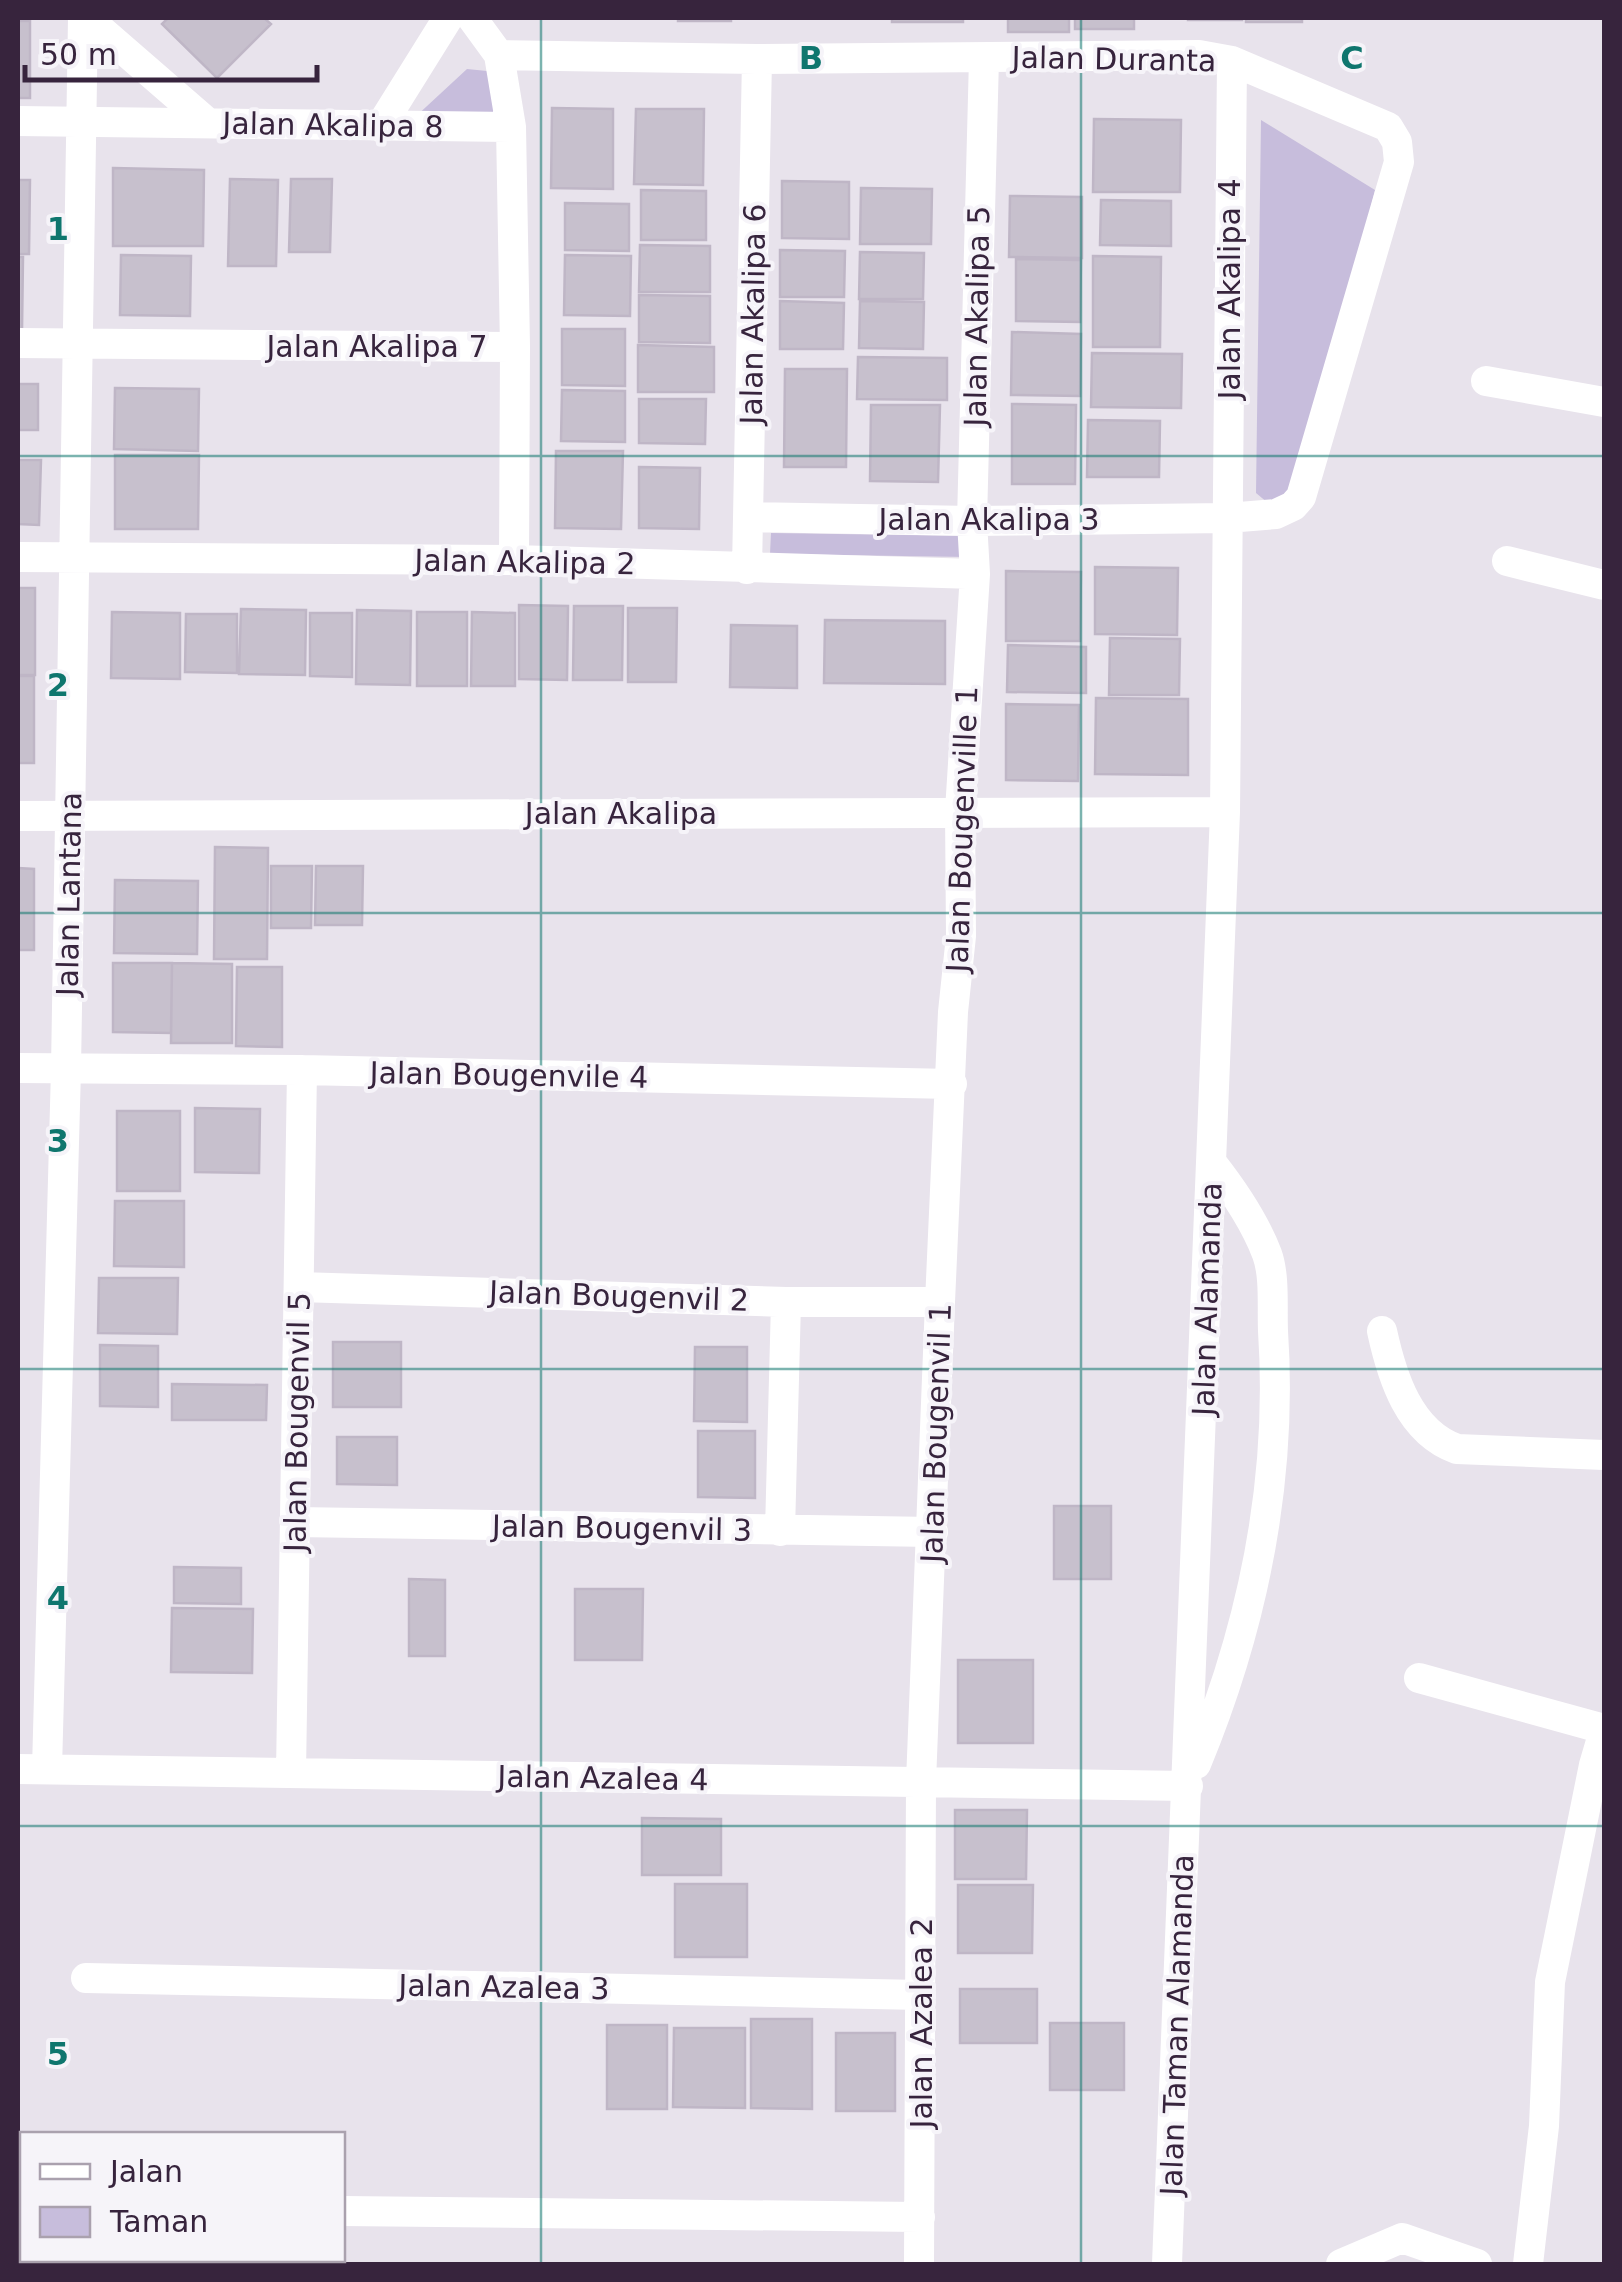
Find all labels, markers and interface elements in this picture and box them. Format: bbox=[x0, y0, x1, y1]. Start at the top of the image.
scale bar bbox=[25, 20, 318, 82]
text: 50 m bbox=[40, 37, 117, 72]
text: B bbox=[799, 39, 823, 77]
text: C bbox=[1340, 39, 1364, 77]
street label: Jalan Duranta bbox=[1009, 40, 1217, 78]
street label: Jalan Akalipa 8 bbox=[220, 106, 444, 144]
street label: Jalan Akalipa 4 bbox=[1212, 179, 1247, 401]
street label: Jalan Akalipa 6 bbox=[734, 203, 772, 427]
street label: Jalan Akalipa 5 bbox=[958, 205, 996, 429]
text: 1 bbox=[47, 210, 69, 248]
street label: Jalan Akalipa 7 bbox=[265, 329, 487, 364]
street label: Jalan Akalipa 3 bbox=[877, 502, 1099, 537]
street label: Jalan Akalipa 2 bbox=[412, 543, 636, 581]
text: 2 bbox=[47, 666, 69, 704]
street label: Jalan Bougenville 1 bbox=[939, 685, 984, 975]
street label: Jalan Lantana bbox=[50, 792, 88, 998]
street label: Jalan Akalipa bbox=[523, 796, 717, 831]
street label: Jalan Bougenvile 4 bbox=[367, 1055, 649, 1095]
text: 3 bbox=[47, 1122, 69, 1160]
street label: Jalan Alamanda bbox=[1185, 1182, 1229, 1418]
street label: Jalan Bougenvil 2 bbox=[486, 1274, 750, 1318]
street label: Jalan Bougenvil 5 bbox=[277, 1292, 317, 1554]
street label: Jalan Bougenvil 1 bbox=[914, 1302, 958, 1566]
street label: Jalan Bougenvil 3 bbox=[490, 1508, 752, 1548]
text: 4 bbox=[47, 1579, 69, 1617]
street label: Jalan Azalea 4 bbox=[495, 1759, 709, 1797]
street label: Jalan Taman Alamanda bbox=[1153, 1854, 1200, 2198]
street label: Jalan Azalea 2 bbox=[904, 1918, 939, 2130]
street label: Jalan Azalea 3 bbox=[396, 1968, 610, 2006]
text: 5 bbox=[47, 2035, 69, 2073]
legend bbox=[20, 2132, 345, 2262]
text: Jalan bbox=[108, 2154, 183, 2189]
text: Taman bbox=[109, 2204, 208, 2239]

